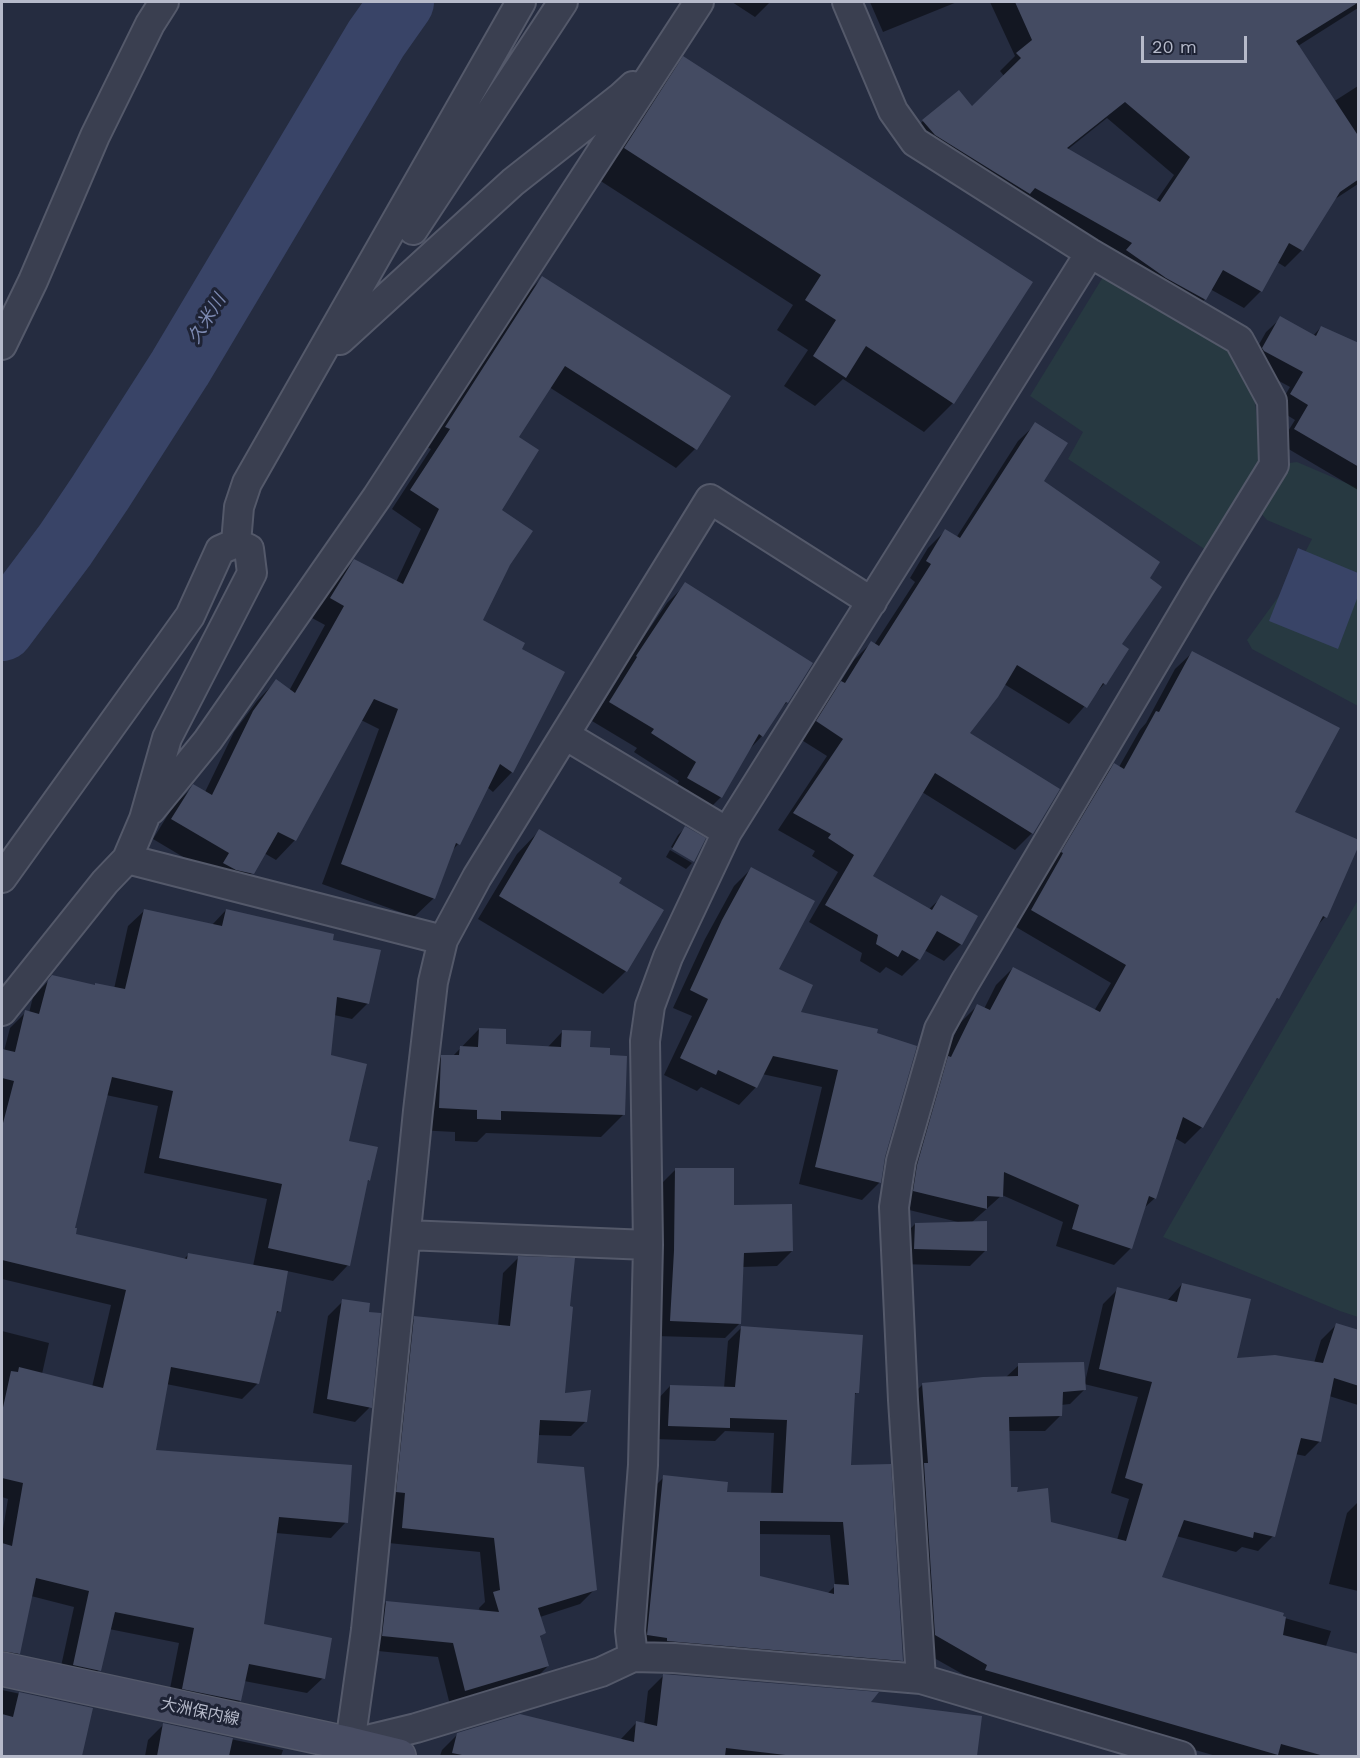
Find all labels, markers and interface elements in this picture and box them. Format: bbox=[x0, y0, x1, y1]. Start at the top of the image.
scale bar bbox=[1144, 24, 1250, 62]
text: 20 m bbox=[1152, 36, 1197, 57]
water label: 久米川 bbox=[184, 290, 230, 348]
street label: 大洲保内線 bbox=[159, 1694, 241, 1730]

